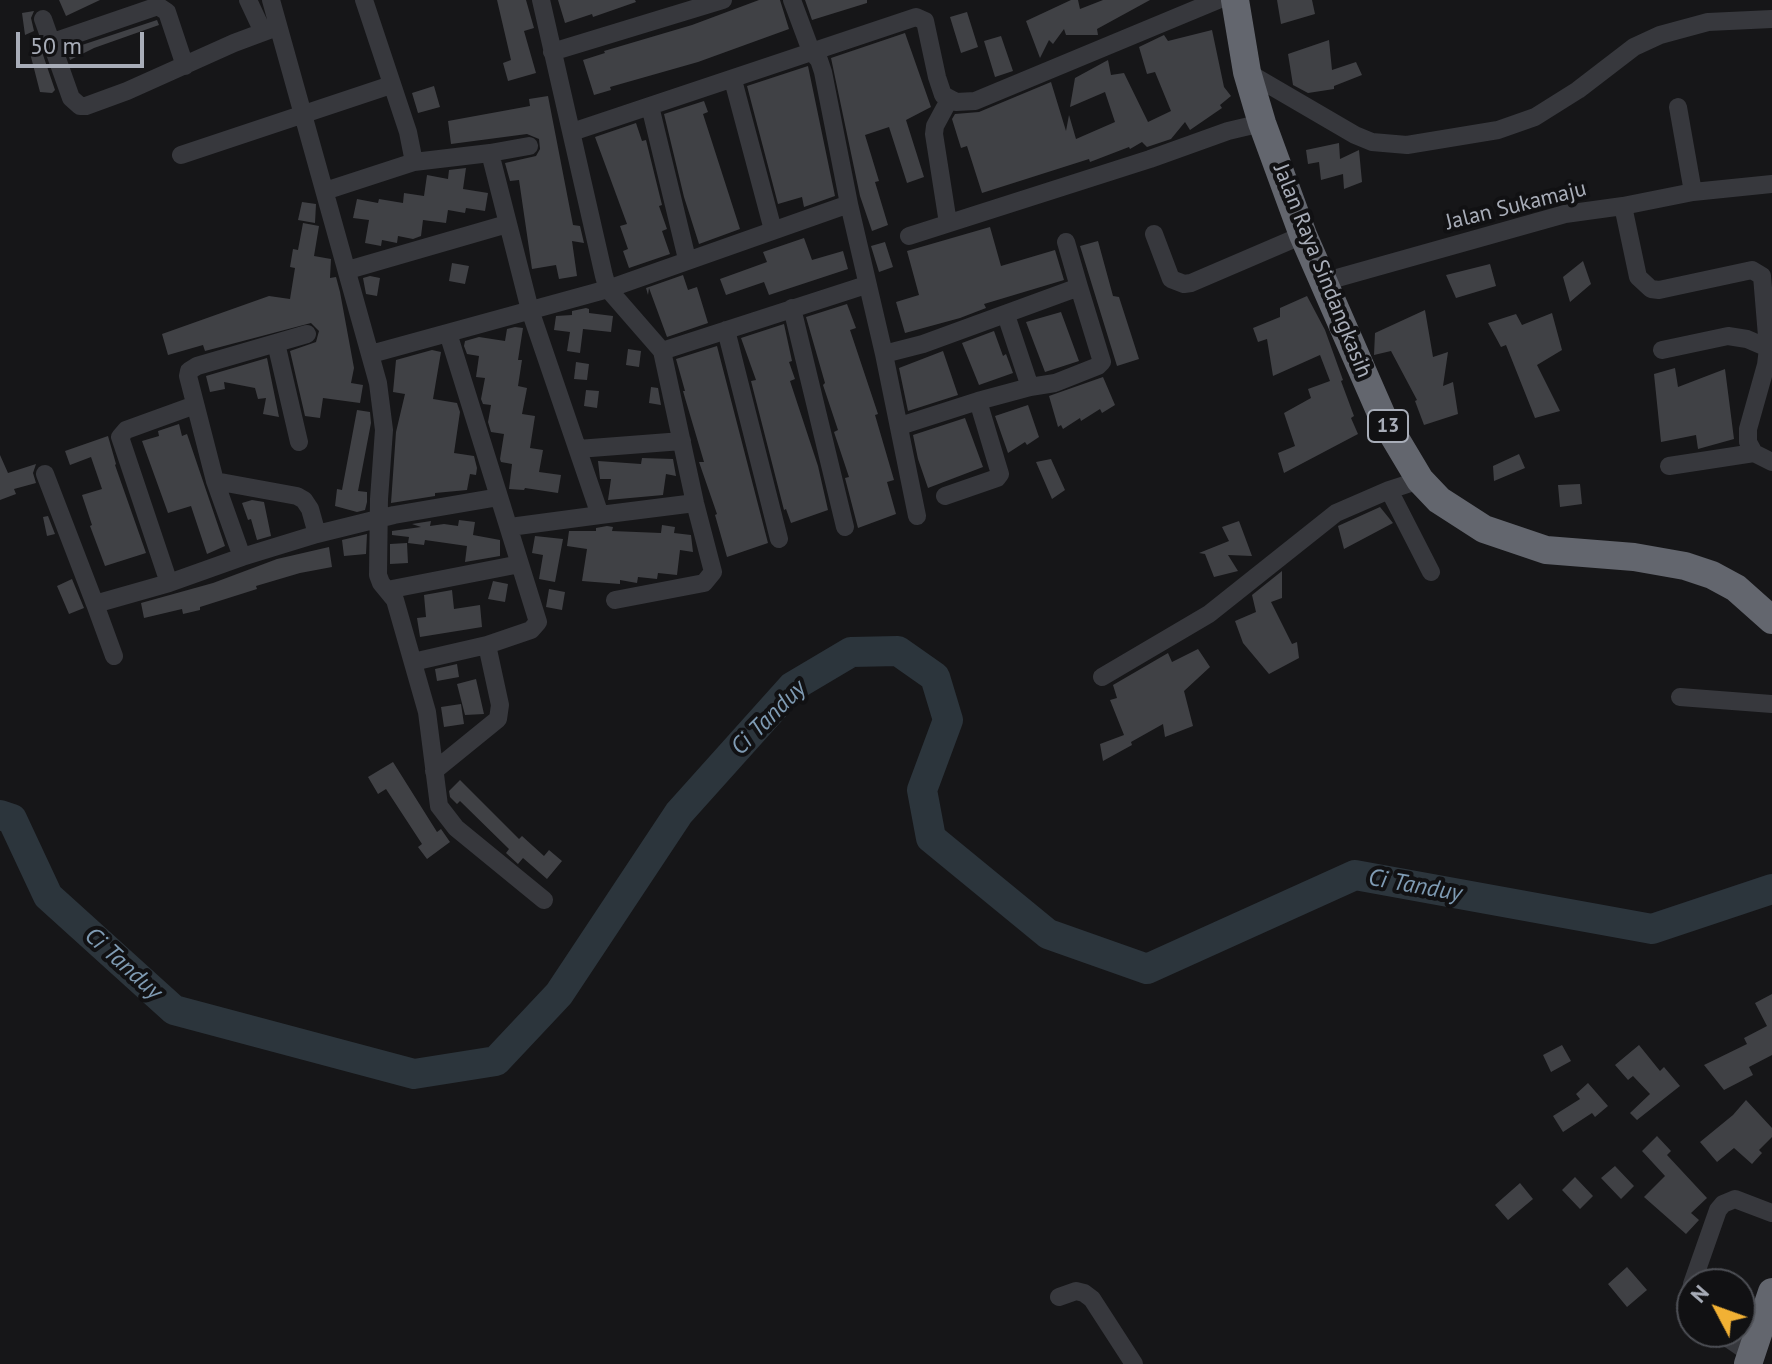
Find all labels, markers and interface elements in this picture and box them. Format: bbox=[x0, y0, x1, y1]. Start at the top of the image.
scale bar bbox=[20, 16, 148, 66]
text: 50 m bbox=[30, 30, 82, 61]
street label: Jalan Raya Sindangkasih bbox=[1267, 160, 1377, 382]
street label: Jalan Sukamaju bbox=[1443, 176, 1589, 236]
road number: 13 bbox=[1368, 410, 1408, 442]
water label: Ci Tanduy bbox=[725, 674, 813, 762]
water label: Ci Tanduy bbox=[1366, 864, 1464, 908]
water label: Ci Tanduy bbox=[78, 922, 168, 1006]
north arrow bbox=[1676, 1268, 1756, 1348]
text: N bbox=[1684, 1279, 1715, 1308]

